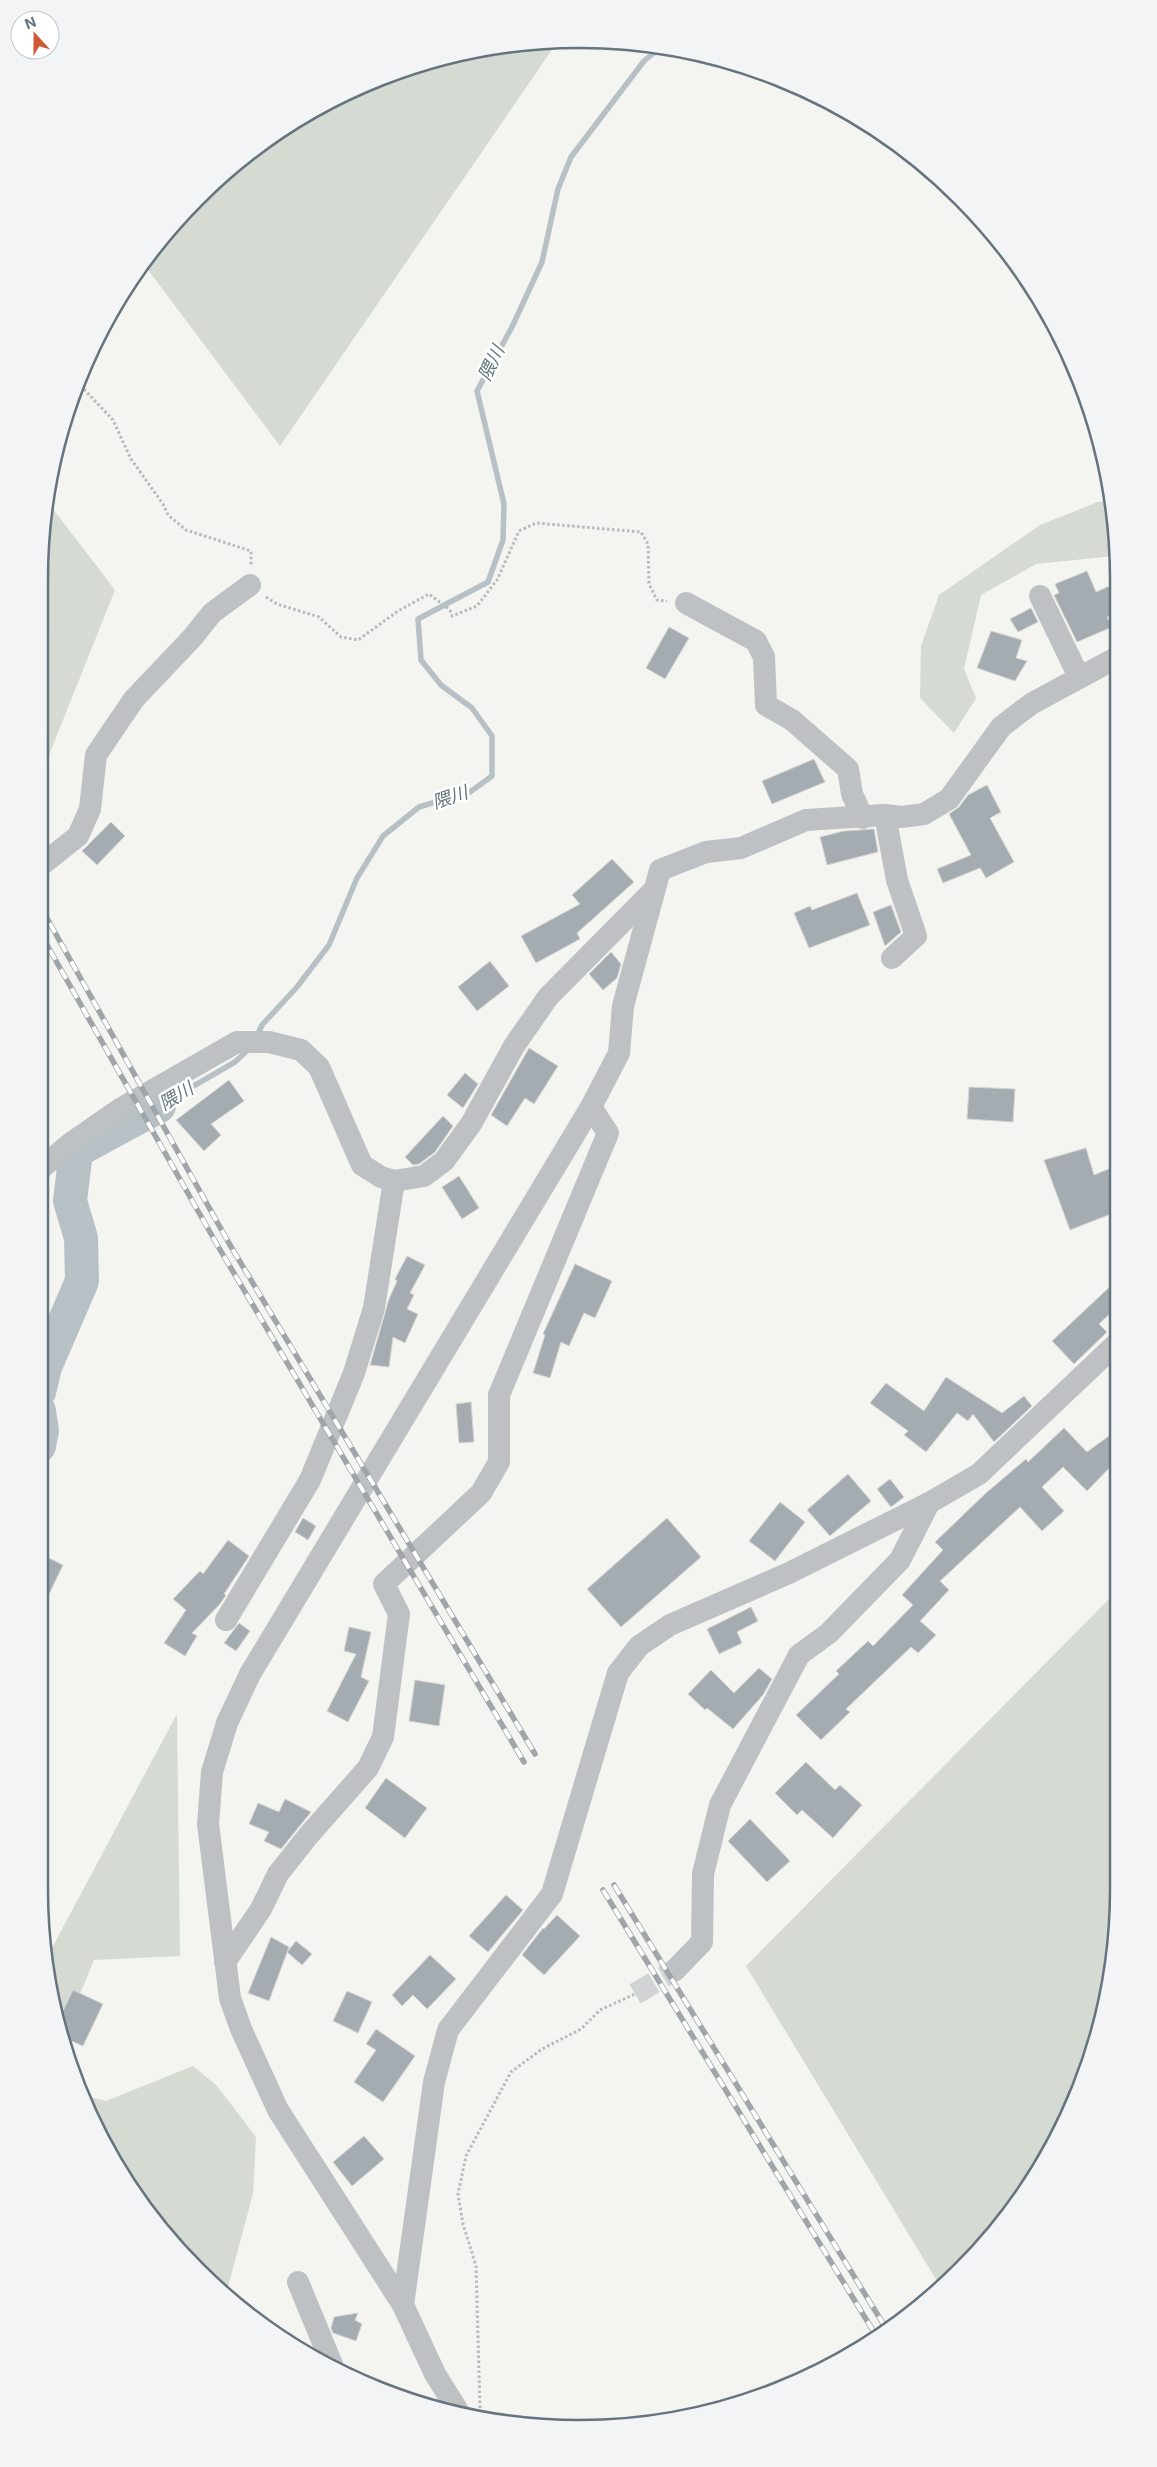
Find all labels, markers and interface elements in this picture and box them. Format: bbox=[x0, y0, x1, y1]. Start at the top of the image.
north arrow bbox=[10, 10, 60, 60]
text: N bbox=[22, 13, 38, 32]
water label: 隈川 bbox=[474, 340, 509, 384]
water label: 隈川 bbox=[430, 781, 472, 813]
water label: 隈川 bbox=[155, 1077, 199, 1114]

